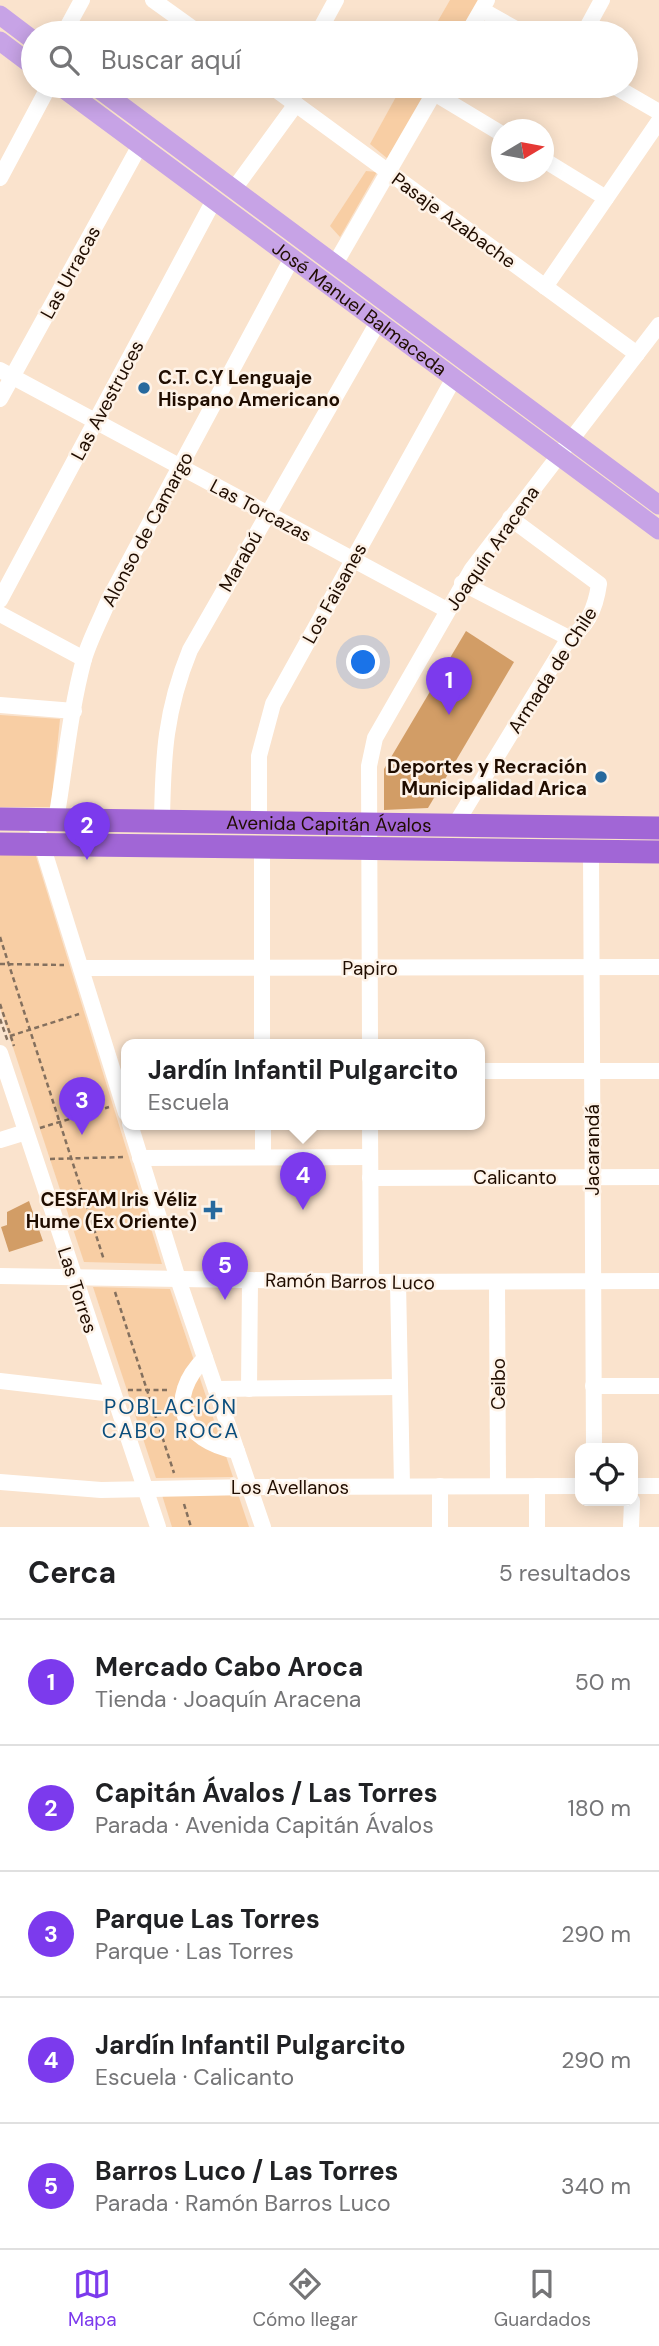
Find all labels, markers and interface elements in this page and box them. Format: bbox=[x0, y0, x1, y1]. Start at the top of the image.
search box bbox=[21, 21, 638, 98]
icon: search bbox=[45, 41, 83, 79]
text: Buscar aquí bbox=[101, 43, 241, 77]
north arrow bbox=[491, 119, 554, 182]
street label: Pasaje Azabache bbox=[387, 167, 521, 274]
street label: Las Urracas bbox=[35, 221, 106, 323]
street label: José Manuel Balmaceda bbox=[267, 235, 452, 382]
street label: Las Avestruces bbox=[65, 336, 150, 465]
place label: C.T. C.Y Lenguaje Hispano Americano bbox=[158, 365, 340, 412]
marker: C.T. C.Y Lenguaje Hispano Americano bbox=[136, 380, 152, 396]
street label: Alonso de Camargo bbox=[96, 447, 199, 611]
street label: Las Torcazas bbox=[206, 473, 316, 548]
street label: Joaquín Aracena bbox=[440, 481, 545, 616]
street label: Marabú bbox=[213, 526, 268, 596]
street label: Los Faisanes bbox=[297, 539, 372, 648]
street label: Armada de Chile bbox=[502, 602, 603, 738]
your location bbox=[346, 645, 380, 679]
pin: 1 bbox=[426, 657, 472, 715]
place label: Deportes y Recración Municipalidad Arica bbox=[387, 754, 587, 801]
marker: Deportes y Recración Municipalidad Arica bbox=[593, 769, 609, 785]
pin: 2 bbox=[64, 802, 110, 860]
street label: Avenida Capitán Ávalos bbox=[226, 810, 432, 838]
street label: Papiro bbox=[342, 956, 398, 981]
popup bbox=[121, 1039, 485, 1130]
text: Jardín Infantil Pulgarcito bbox=[148, 1053, 458, 1087]
pin: 3 bbox=[59, 1077, 105, 1135]
text: Escuela bbox=[148, 1087, 229, 1117]
street label: Jacarandá bbox=[580, 1104, 605, 1196]
pin: 4 bbox=[280, 1152, 326, 1210]
street label: Calicanto bbox=[473, 1165, 557, 1190]
place label: CESFAM Iris Véliz Hume (Ex Oriente) bbox=[26, 1187, 197, 1234]
marker: CESFAM Iris Véliz Hume (Ex Oriente) bbox=[203, 1200, 223, 1220]
pin: 5 bbox=[202, 1242, 248, 1300]
street label: Las Torres bbox=[52, 1244, 103, 1336]
street label: Ramón Barros Luco bbox=[265, 1268, 435, 1295]
street label: Ceibo bbox=[486, 1358, 511, 1410]
district label: POBLACIÓN CABO ROCA bbox=[102, 1393, 240, 1445]
map controls bbox=[575, 1443, 638, 1506]
button: locate bbox=[575, 1443, 638, 1506]
street label: Los Avellanos bbox=[231, 1475, 349, 1500]
text: Cerca bbox=[28, 1553, 116, 1592]
text: 5 resultados bbox=[499, 1558, 631, 1588]
text: Mercado Cabo Aroca bbox=[95, 1650, 363, 1684]
text: 1 bbox=[47, 1667, 55, 1697]
text: 50 m bbox=[575, 1667, 631, 1697]
text: Tienda · Joaquín Aracena bbox=[95, 1684, 361, 1714]
text: Capitán Ávalos / Las Torres bbox=[95, 1776, 438, 1810]
text: 2 bbox=[44, 1793, 58, 1823]
text: 180 m bbox=[567, 1793, 631, 1823]
text: Parada · Avenida Capitán Ávalos bbox=[95, 1810, 434, 1840]
text: Parque Las Torres bbox=[95, 1902, 320, 1936]
text: 3 bbox=[44, 1919, 58, 1949]
text: 290 m bbox=[561, 1919, 631, 1949]
text: Parque · Las Torres bbox=[95, 1936, 294, 1966]
text: Jardín Infantil Pulgarcito bbox=[95, 2028, 406, 2062]
text: 4 bbox=[44, 2045, 58, 2075]
text: 290 m bbox=[561, 2045, 631, 2075]
text: Escuela · Calicanto bbox=[95, 2062, 294, 2092]
text: Barros Luco / Las Torres bbox=[95, 2154, 398, 2188]
text: 5 bbox=[44, 2171, 58, 2201]
text: 340 m bbox=[561, 2171, 631, 2201]
text: Parada · Ramón Barros Luco bbox=[95, 2188, 391, 2218]
tab: Mapa bbox=[68, 2265, 117, 2332]
tab: Cómo llegar bbox=[252, 2265, 358, 2332]
tab: Guardados bbox=[494, 2265, 591, 2332]

